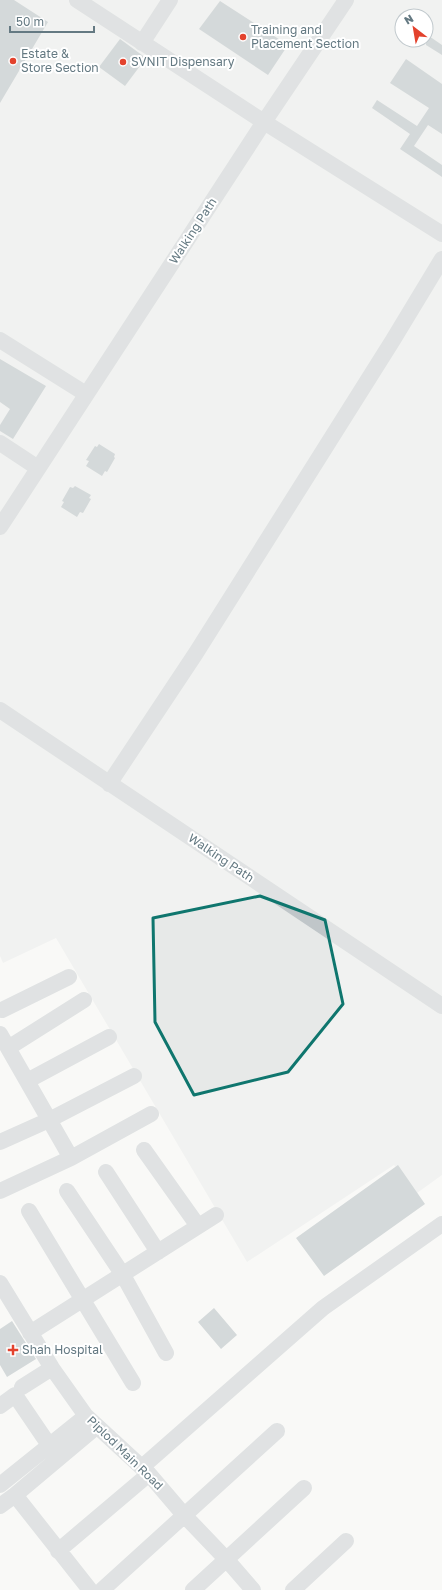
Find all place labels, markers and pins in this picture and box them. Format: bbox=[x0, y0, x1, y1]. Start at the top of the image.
place label: Training and Placement Section bbox=[251, 22, 359, 51]
marker: Training and Placement Section bbox=[238, 32, 248, 42]
place label: Estate & Store Section bbox=[21, 46, 99, 75]
place label: SVNIT Dispensary bbox=[131, 54, 235, 69]
marker: Estate & Store Section bbox=[8, 56, 18, 66]
marker: SVNIT Dispensary bbox=[118, 57, 128, 67]
place label: Shah Hospital bbox=[22, 1342, 103, 1357]
marker: Shah Hospital bbox=[7, 1344, 19, 1356]

